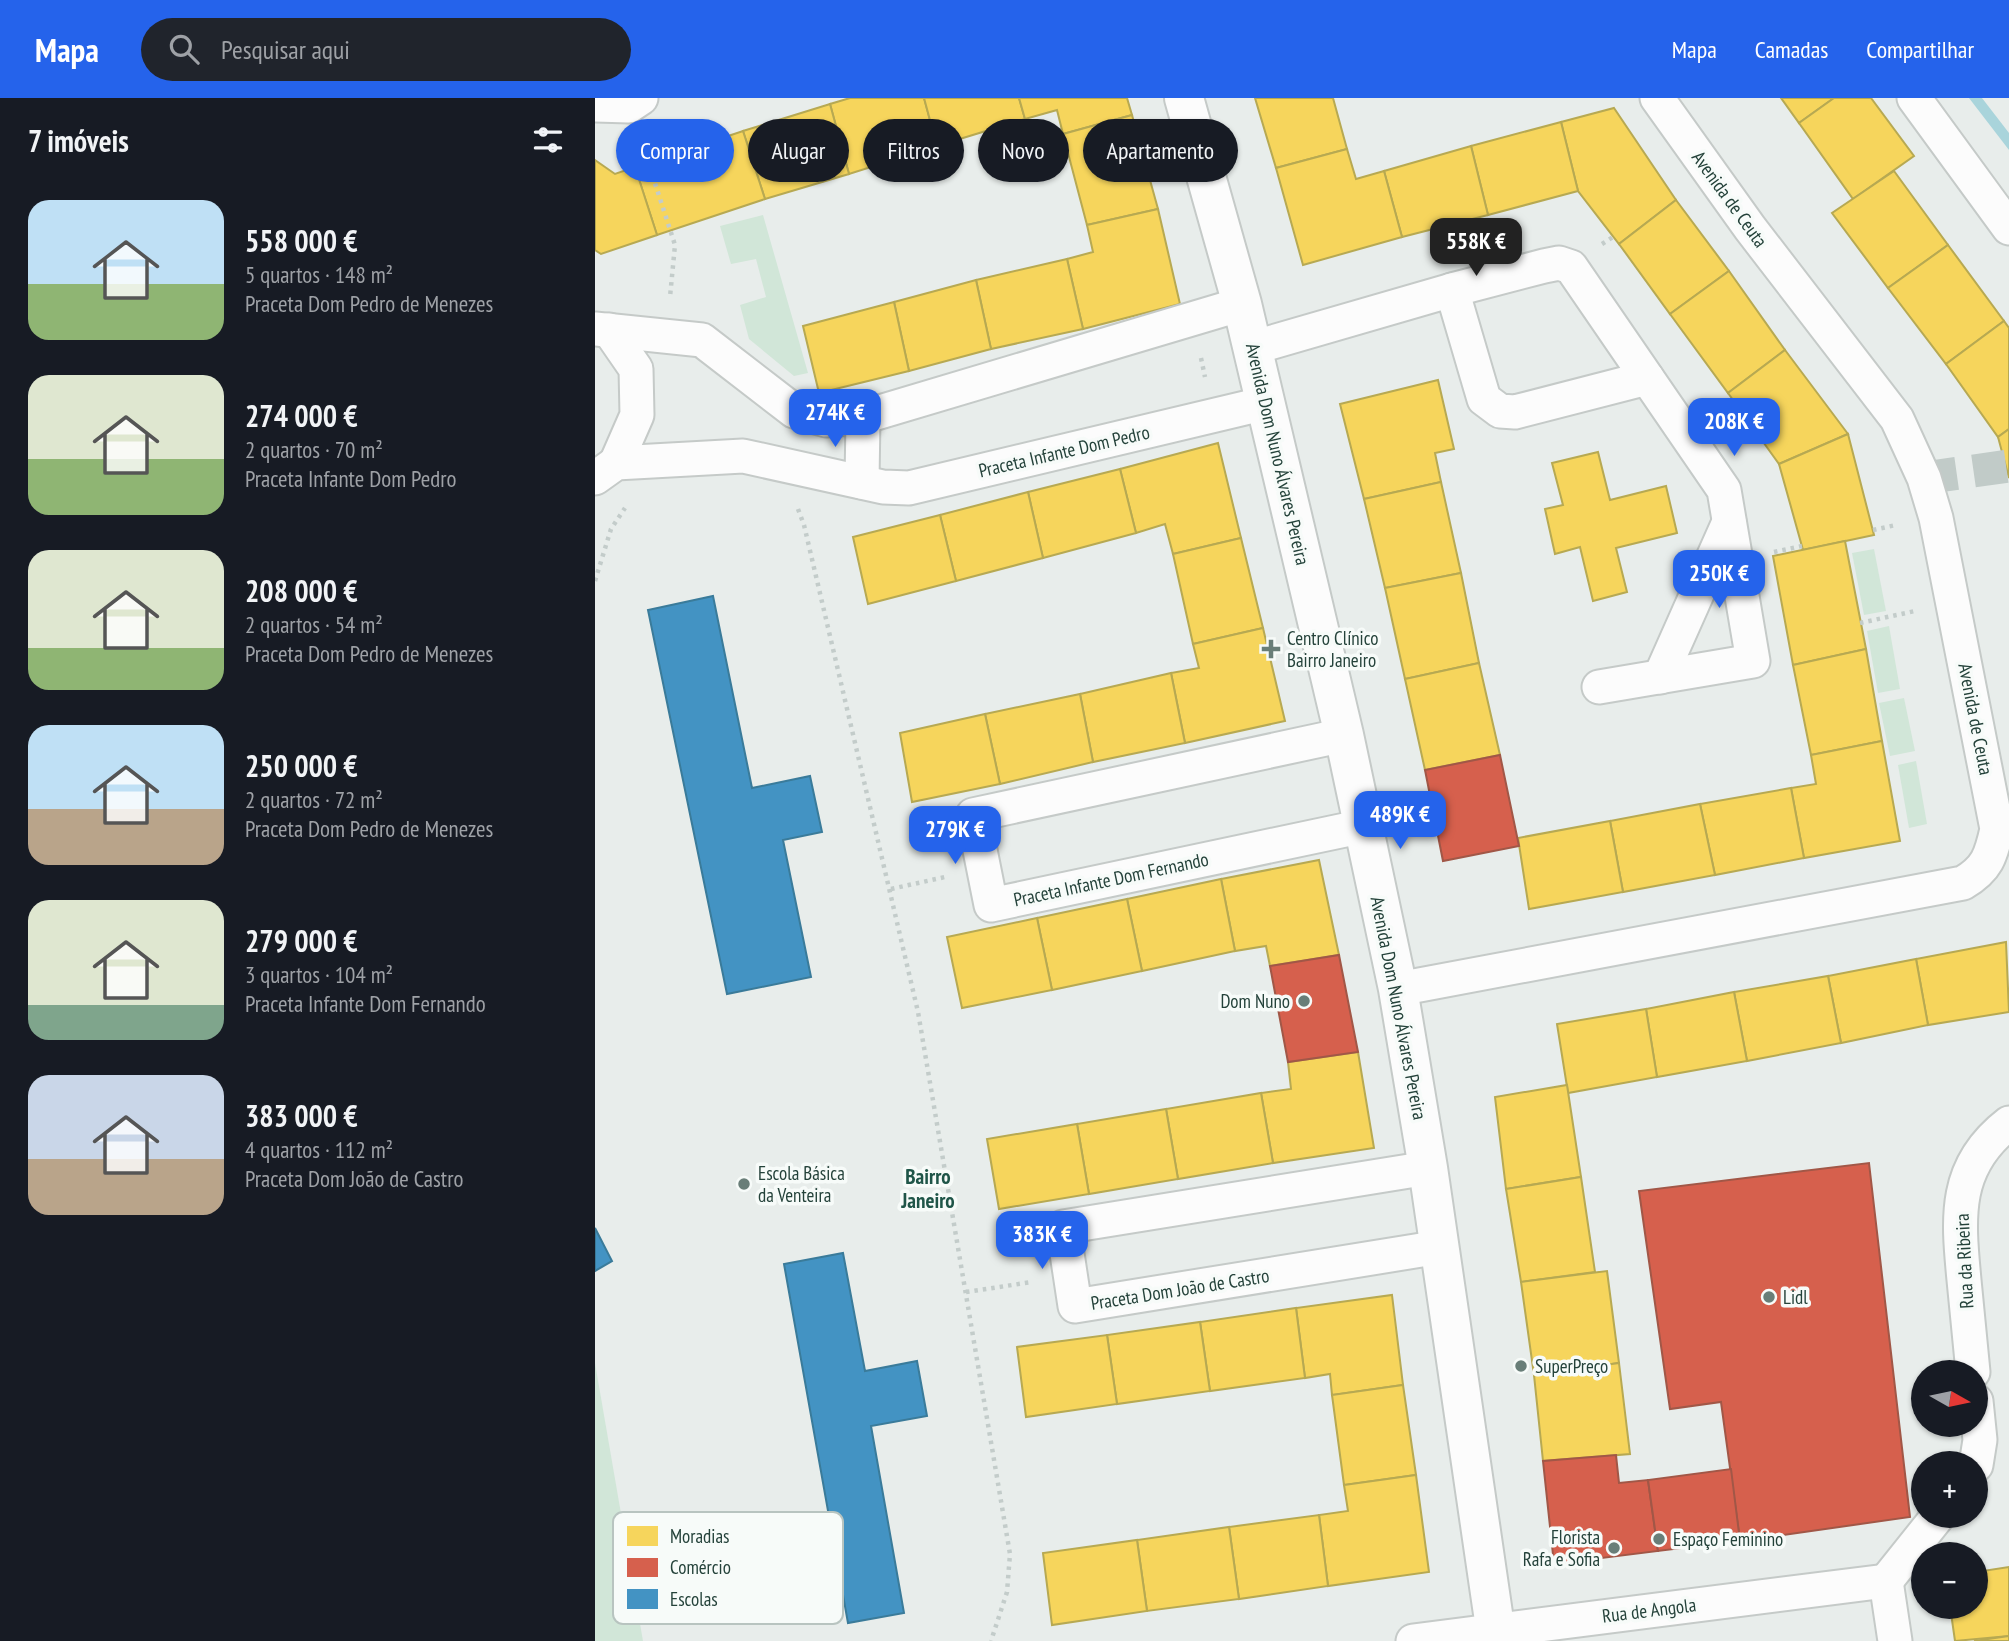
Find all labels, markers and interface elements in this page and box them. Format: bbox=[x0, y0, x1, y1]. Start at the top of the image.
search box bbox=[141, 18, 631, 81]
text: Mapa bbox=[35, 28, 99, 71]
icon: search bbox=[165, 30, 203, 68]
text: Pesquisar aqui bbox=[221, 33, 350, 66]
text: Mapa bbox=[1672, 34, 1717, 65]
text: Camadas bbox=[1755, 34, 1828, 65]
text: Compartilhar bbox=[1866, 34, 1974, 65]
chip: Comprar bbox=[616, 119, 734, 182]
chip: Alugar bbox=[748, 119, 849, 182]
chip: Filtros bbox=[863, 119, 964, 182]
chip: Novo bbox=[978, 119, 1069, 182]
chip: Apartamento bbox=[1083, 119, 1238, 182]
text: 7 imóveis bbox=[28, 121, 129, 160]
icon: filters bbox=[529, 121, 567, 159]
street label: Avenida de Ceuta bbox=[1687, 146, 1773, 252]
pin: 558K € bbox=[1419, 218, 1533, 278]
text: 558 000 € bbox=[245, 221, 358, 260]
text: 558K € bbox=[1446, 226, 1506, 255]
icon: home bbox=[84, 228, 168, 312]
text: 5 quartos · 148 m² bbox=[245, 260, 393, 289]
text: Praceta Dom Pedro de Menezes bbox=[245, 289, 493, 318]
street label: Avenida Dom Nuno Álvares Pereira bbox=[1241, 341, 1315, 567]
pin: 274K € bbox=[778, 390, 892, 449]
text: 274 000 € bbox=[245, 396, 358, 435]
text: 274K € bbox=[805, 397, 865, 426]
pin: 208K € bbox=[1677, 398, 1791, 458]
icon: home bbox=[84, 403, 168, 487]
text: 208K € bbox=[1704, 406, 1764, 435]
street label: Praceta Infante Dom Pedro bbox=[976, 420, 1152, 482]
text: 2 quartos · 70 m² bbox=[245, 435, 383, 464]
text: Praceta Infante Dom Pedro bbox=[245, 464, 456, 493]
pin: 250K € bbox=[1662, 550, 1776, 610]
text: 250K € bbox=[1689, 558, 1749, 587]
text: 208 000 € bbox=[245, 571, 358, 610]
icon: home bbox=[84, 578, 168, 662]
text: 2 quartos · 54 m² bbox=[245, 610, 383, 639]
place label: Centro Clínico Bairro Janeiro bbox=[1287, 626, 1378, 672]
text: Praceta Dom Pedro de Menezes bbox=[245, 639, 493, 668]
marker: Centro Clínico Bairro Janeiro bbox=[1261, 639, 1281, 659]
street label: Avenida de Ceuta bbox=[1953, 661, 1999, 777]
text: 250 000 € bbox=[245, 746, 358, 785]
icon: home bbox=[84, 753, 168, 837]
text: 2 quartos · 72 m² bbox=[245, 785, 383, 814]
pin: 489K € bbox=[1343, 792, 1457, 851]
text: 489K € bbox=[1370, 799, 1430, 828]
pin: 279K € bbox=[898, 806, 1012, 866]
text: Praceta Dom Pedro de Menezes bbox=[245, 814, 493, 843]
text: 279K € bbox=[925, 814, 985, 843]
street label: Praceta Infante Dom Fernando bbox=[1011, 847, 1211, 911]
street label: Avenida Dom Nuno Álvares Pereira bbox=[1366, 894, 1432, 1122]
text: 279 000 € bbox=[245, 921, 358, 960]
icon: home bbox=[84, 928, 168, 1012]
text: 3 quartos · 104 m² bbox=[245, 960, 393, 989]
text: Praceta Infante Dom Fernando bbox=[245, 989, 486, 1018]
place label: Dom Nuno bbox=[1220, 989, 1290, 1013]
marker: Dom Nuno bbox=[1296, 993, 1312, 1009]
text: 383 000 € bbox=[245, 1096, 358, 1135]
icon: home bbox=[84, 1103, 168, 1187]
text: 4 quartos · 112 m² bbox=[245, 1135, 393, 1164]
place label: Escola Básica da Venteira bbox=[758, 1161, 845, 1207]
district label: Bairro Janeiro bbox=[900, 1163, 955, 1214]
text: Praceta Dom João de Castro bbox=[245, 1164, 463, 1193]
marker: Escola Básica da Venteira bbox=[736, 1176, 752, 1192]
pin: 383K € bbox=[985, 1212, 1099, 1271]
street label: Rua da Ribeira bbox=[1950, 1213, 1978, 1309]
text: 383K € bbox=[1012, 1219, 1072, 1248]
street label: Praceta Dom João de Castro bbox=[1089, 1263, 1271, 1315]
place label: Lidl bbox=[1783, 1285, 1808, 1309]
marker: Lidl bbox=[1761, 1289, 1777, 1305]
place label: SuperPreço bbox=[1535, 1354, 1608, 1378]
marker: SuperPreço bbox=[1513, 1358, 1529, 1374]
north arrow bbox=[1911, 1360, 1988, 1437]
map controls bbox=[1911, 1360, 1988, 1619]
button: + bbox=[1911, 1451, 1988, 1528]
legend bbox=[613, 1512, 843, 1624]
text: Moradias bbox=[670, 1524, 730, 1548]
place label: Florista Rafa e Sofia bbox=[1523, 1525, 1600, 1571]
place label: Espaço Feminino bbox=[1673, 1527, 1783, 1551]
marker: Espaço Feminino bbox=[1651, 1531, 1667, 1547]
marker: Florista Rafa e Sofia bbox=[1606, 1540, 1622, 1556]
button: − bbox=[1911, 1542, 1988, 1619]
text: Comércio bbox=[670, 1555, 731, 1579]
text: Escolas bbox=[670, 1587, 718, 1611]
street label: Rua de Angola bbox=[1601, 1592, 1697, 1628]

